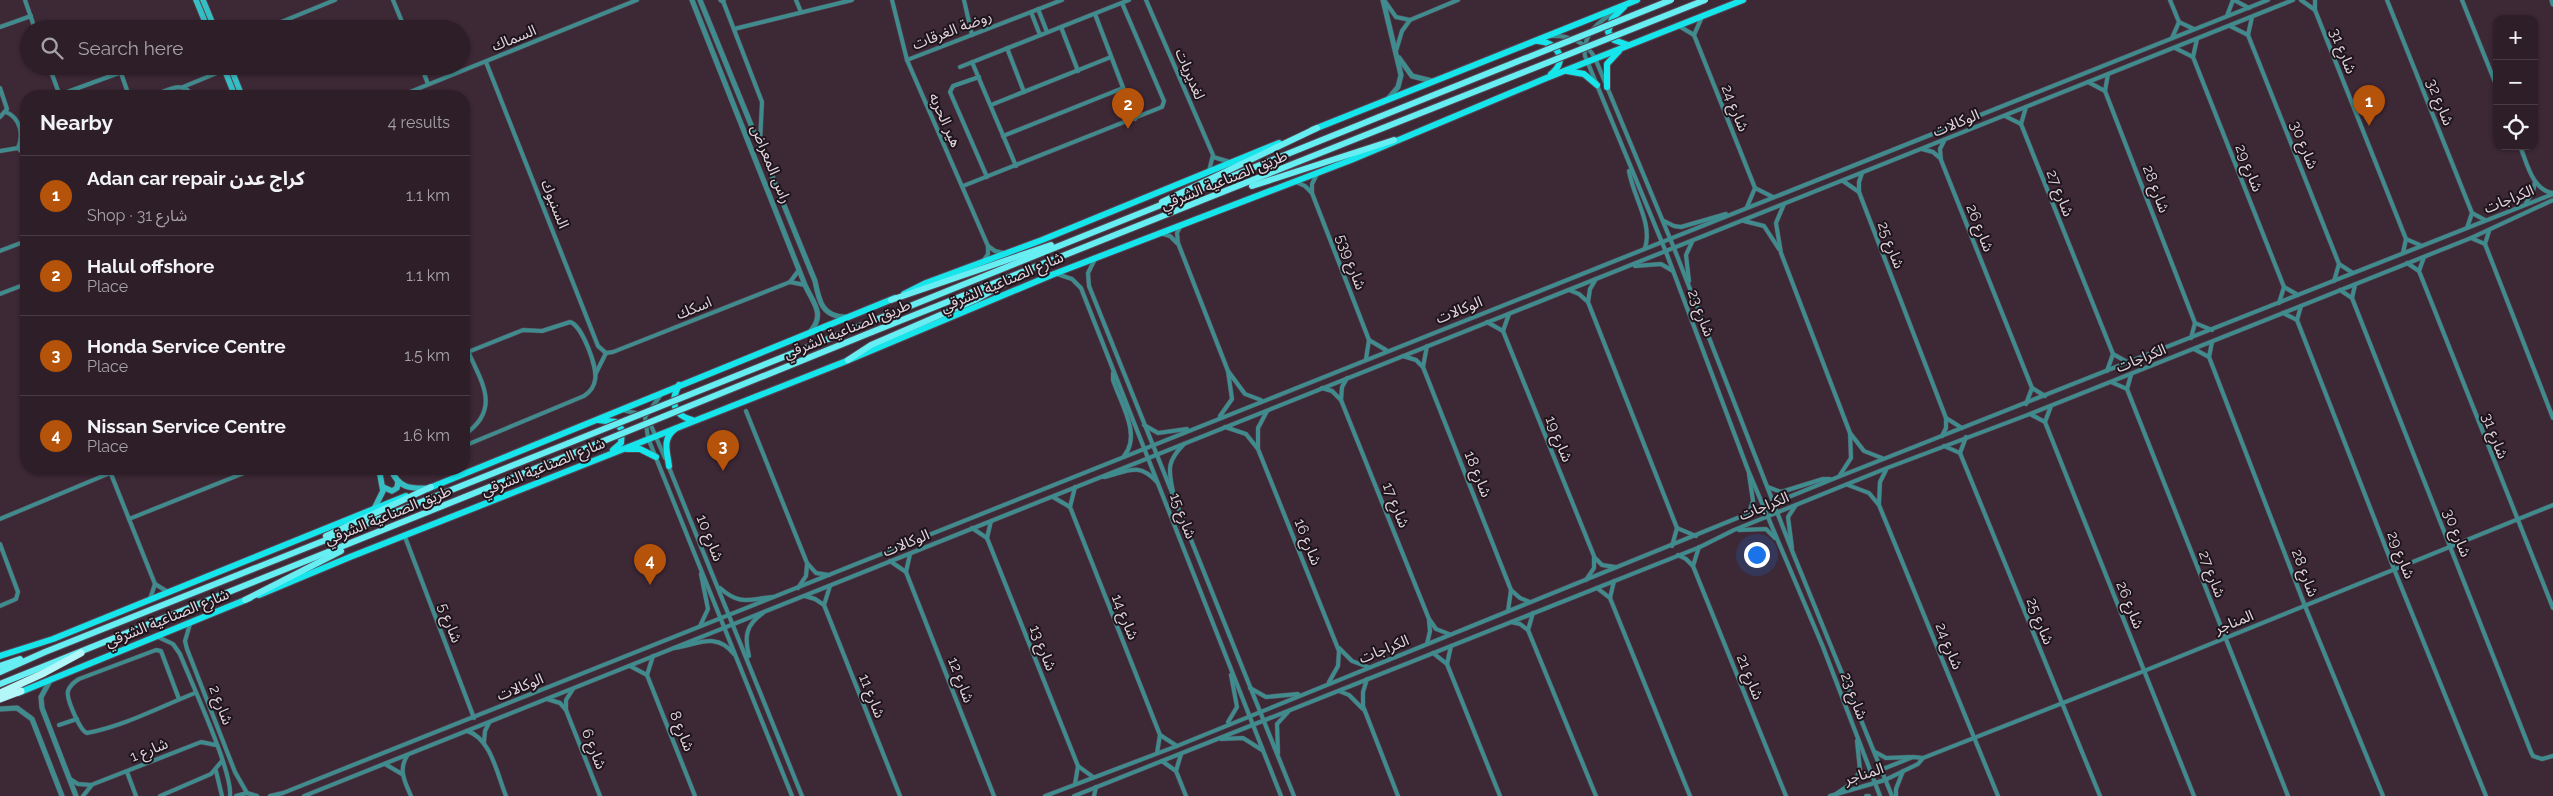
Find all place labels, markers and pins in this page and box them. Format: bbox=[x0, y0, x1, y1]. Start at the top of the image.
pin: 1 bbox=[2353, 85, 2385, 126]
pin: 2 bbox=[1112, 88, 1144, 129]
pin: 3 bbox=[707, 430, 739, 471]
pin: 4 bbox=[634, 544, 666, 585]

